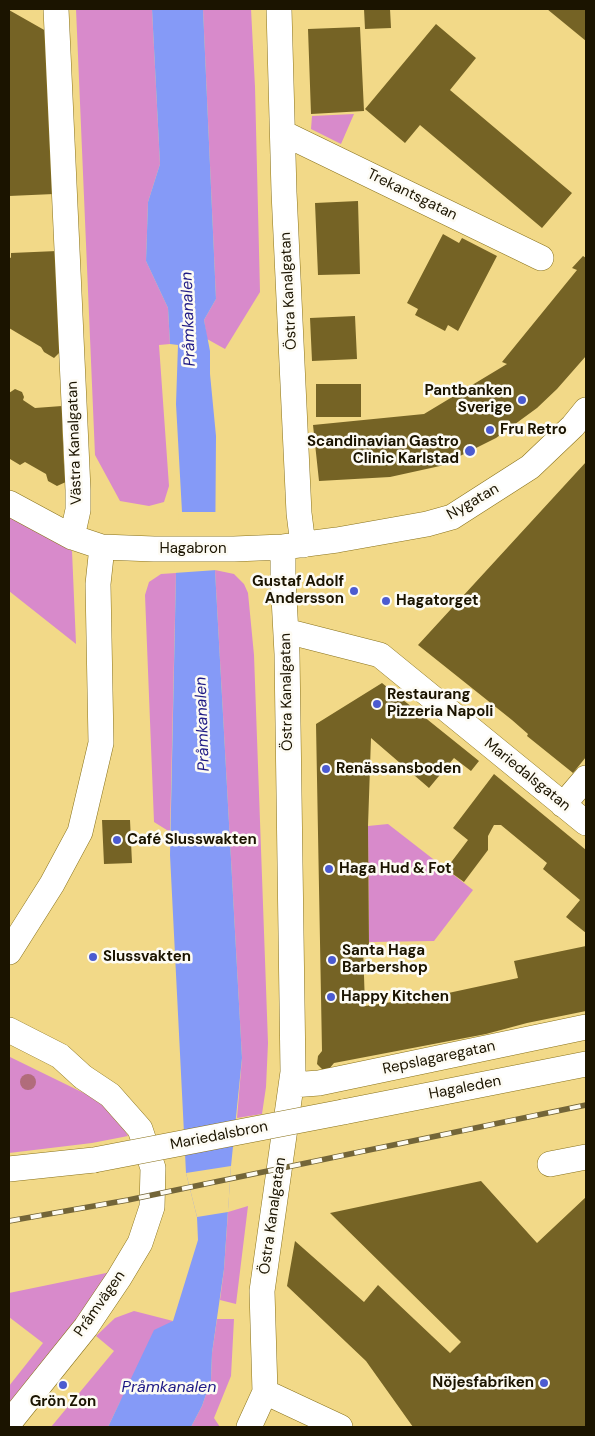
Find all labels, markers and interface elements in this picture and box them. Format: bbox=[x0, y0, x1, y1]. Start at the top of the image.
street label: Trekantsgatan bbox=[364, 165, 460, 225]
street label: Östra Kanalgatan bbox=[277, 232, 301, 350]
water label: Pråmkanalen bbox=[178, 271, 200, 367]
street label: Västra Kanalgatan bbox=[64, 381, 86, 505]
place label: Pantbanken Sverige bbox=[425, 382, 512, 417]
marker: Pantbanken Sverige bbox=[516, 394, 528, 406]
place label: Fru Retro bbox=[500, 421, 567, 439]
marker: Fru Retro bbox=[484, 424, 496, 436]
place label: Scandinavian Gastro Clinic Karlstad bbox=[307, 433, 459, 468]
marker: Scandinavian Gastro Clinic Karlstad bbox=[463, 444, 477, 458]
street label: Nygatan bbox=[444, 480, 502, 524]
street label: Hagabron bbox=[159, 540, 227, 558]
place label: Gustaf Adolf Andersson bbox=[252, 573, 344, 608]
marker: Gustaf Adolf Andersson bbox=[348, 585, 360, 597]
place label: Hagatorget bbox=[396, 592, 479, 610]
marker: Hagatorget bbox=[380, 595, 392, 607]
street label: Östra Kanalgatan bbox=[277, 633, 297, 751]
water label: Pråmkanalen bbox=[192, 676, 214, 772]
place label: Restaurang Pizzeria Napoli bbox=[387, 686, 493, 721]
marker: Restaurang Pizzeria Napoli bbox=[371, 698, 383, 710]
street label: Mariedalsgatan bbox=[480, 735, 574, 815]
place label: Renässansboden bbox=[336, 760, 461, 778]
marker: Renässansboden bbox=[320, 763, 332, 775]
place label: Café Slusswakten bbox=[127, 831, 257, 849]
marker: Café Slusswakten bbox=[111, 834, 123, 846]
place label: Haga Hud & Fot bbox=[339, 860, 452, 878]
marker: Haga Hud & Fot bbox=[323, 863, 335, 875]
place label: Santa Haga Barbershop bbox=[342, 942, 428, 977]
place label: Slussvakten bbox=[103, 948, 191, 966]
marker: Slussvakten bbox=[87, 951, 99, 963]
marker: Santa Haga Barbershop bbox=[326, 954, 338, 966]
place label: Happy Kitchen bbox=[341, 988, 449, 1006]
marker: Happy Kitchen bbox=[325, 991, 337, 1003]
street label: Repslagaregatan bbox=[381, 1037, 497, 1079]
street label: Hagaleden bbox=[427, 1072, 503, 1104]
street label: Mariedalsbron bbox=[169, 1118, 269, 1154]
street label: Östra Kanalgatan bbox=[256, 1156, 290, 1276]
street label: Pråmvägen bbox=[71, 1267, 129, 1341]
place label: Nöjesfabriken bbox=[432, 1374, 534, 1392]
marker: Nöjesfabriken bbox=[538, 1377, 550, 1389]
water label: Pråmkanalen bbox=[122, 1378, 216, 1398]
marker: Grön Zon bbox=[57, 1379, 69, 1391]
place label: Grön Zon bbox=[30, 1393, 96, 1411]

